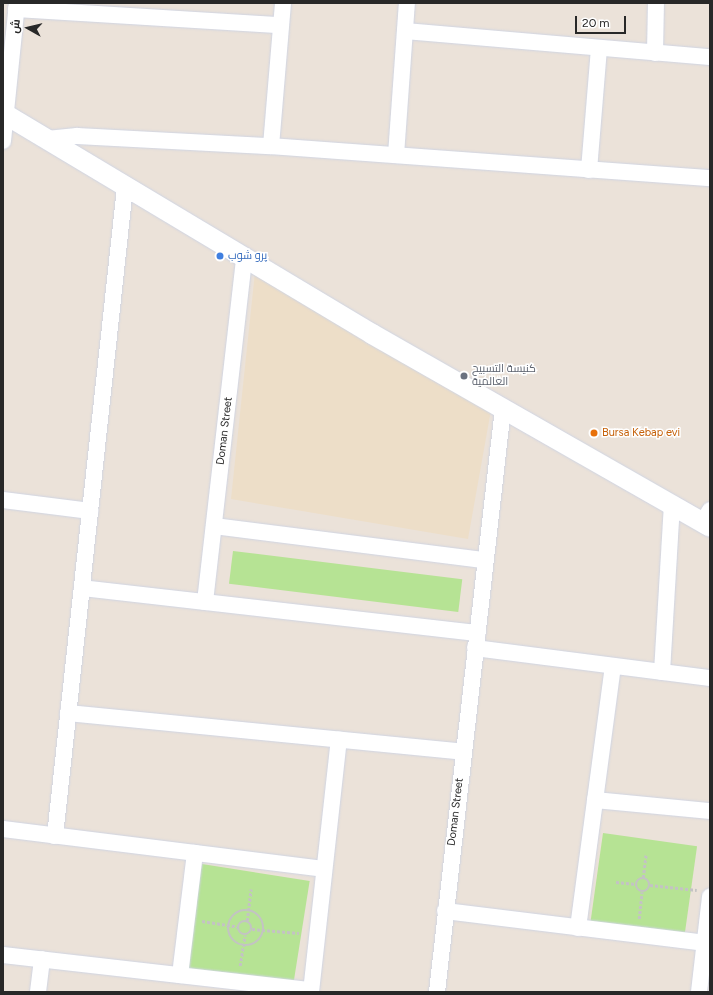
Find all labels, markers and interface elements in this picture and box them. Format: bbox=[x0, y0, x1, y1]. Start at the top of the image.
north arrow bbox=[8, 8, 48, 48]
scale bar bbox=[577, 8, 628, 34]
text: 20 m bbox=[582, 16, 610, 30]
text: ش bbox=[8, 18, 23, 34]
place label: پرو شوب bbox=[228, 249, 267, 263]
marker: پرو شوب bbox=[215, 251, 225, 261]
place label: كنيسة التسبيح العالمية bbox=[472, 363, 536, 389]
marker: كنيسة التسبيح العالمية bbox=[459, 371, 469, 381]
street label: Doman Street bbox=[214, 396, 236, 466]
place label: Bursa Kebap evi bbox=[602, 426, 680, 440]
marker: Bursa Kebap evi bbox=[589, 428, 599, 438]
street label: Doman Street bbox=[445, 777, 467, 847]

